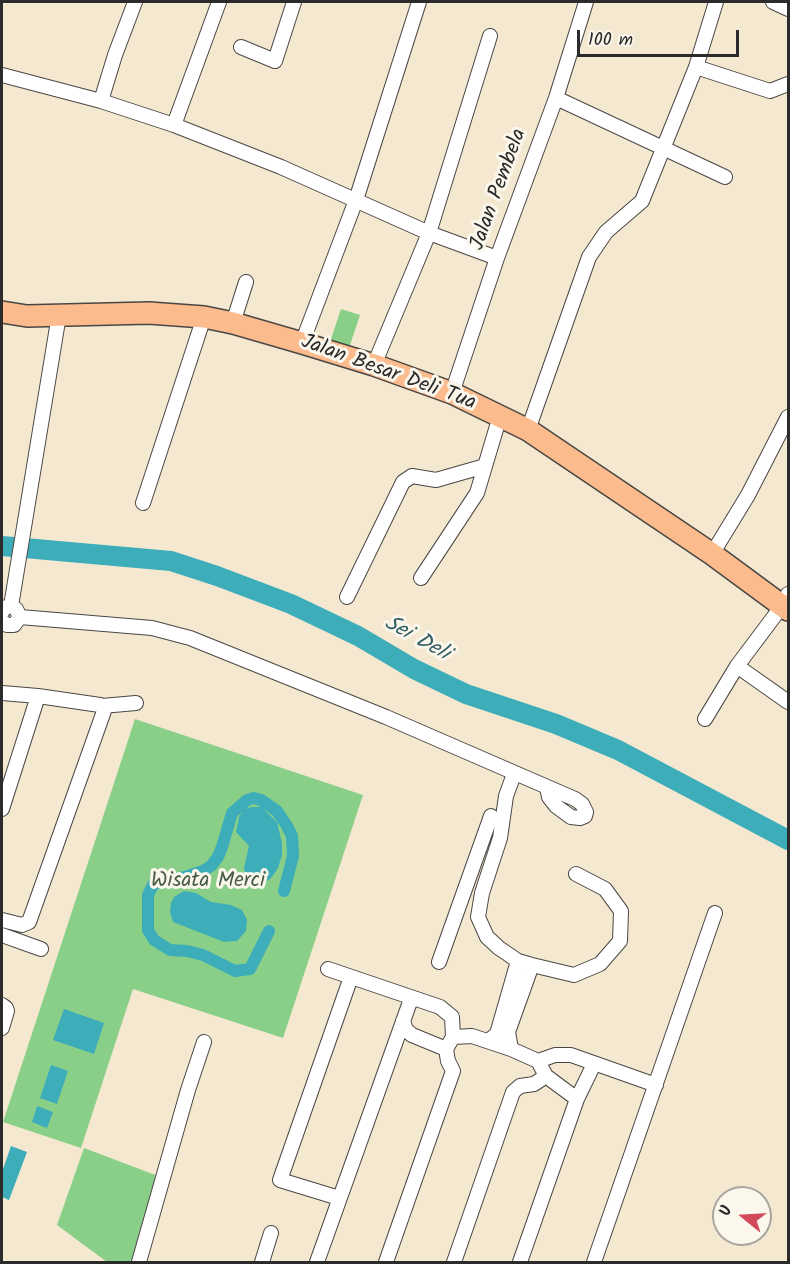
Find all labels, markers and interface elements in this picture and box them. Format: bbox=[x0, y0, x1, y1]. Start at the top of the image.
scale bar bbox=[580, 18, 742, 56]
text: 100 m bbox=[588, 26, 633, 55]
street label: Jalan Pembela bbox=[466, 126, 534, 254]
street label: Jalan Besar Deli Tua bbox=[297, 331, 479, 417]
water label: Sei Deli bbox=[379, 611, 453, 669]
park label: Wisata Merci bbox=[151, 869, 265, 895]
north arrow bbox=[712, 1186, 772, 1246]
text: U bbox=[713, 1203, 740, 1219]

